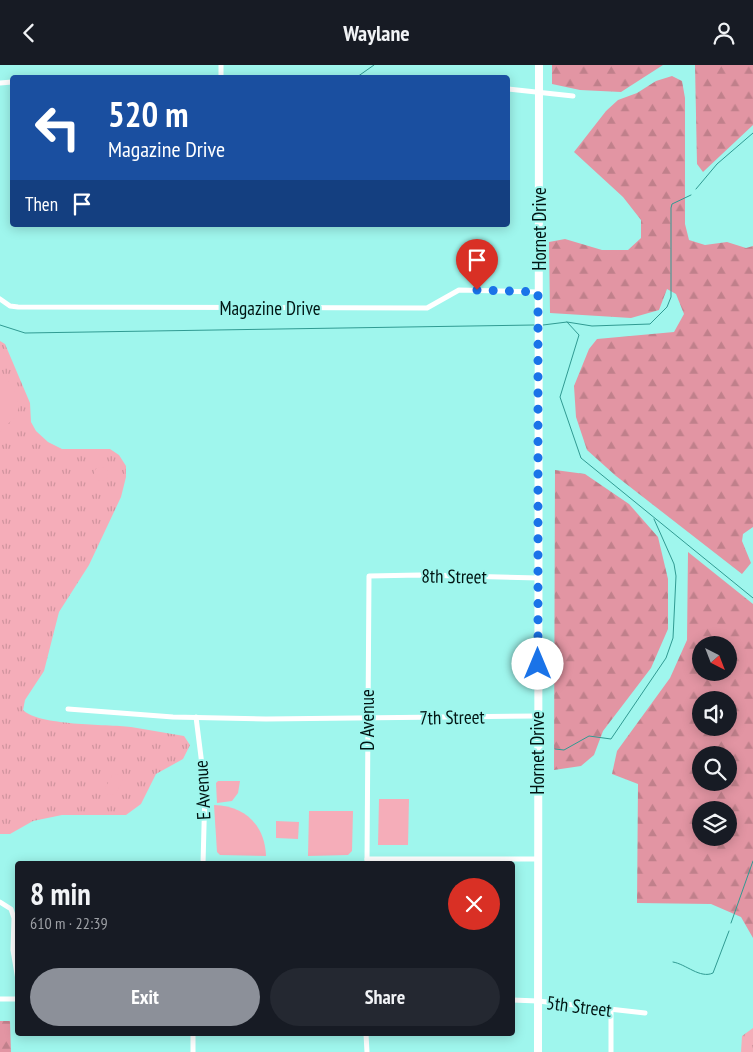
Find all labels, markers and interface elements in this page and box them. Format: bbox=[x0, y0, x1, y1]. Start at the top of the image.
icon: back bbox=[15, 19, 43, 47]
text: Waylane bbox=[343, 19, 410, 47]
icon: person bbox=[710, 19, 738, 47]
text: 520 m bbox=[108, 91, 189, 137]
icon: left bbox=[25, 95, 90, 160]
text: Magazine Drive bbox=[108, 135, 225, 163]
street label: Hornet Drive bbox=[527, 187, 551, 271]
icon: arrive bbox=[68, 190, 96, 218]
text: Then bbox=[25, 192, 58, 216]
pin bbox=[456, 239, 498, 290]
icon: arrive bbox=[463, 246, 491, 274]
street label: Magazine Drive bbox=[219, 296, 321, 320]
street label: 8th Street bbox=[421, 563, 488, 589]
north arrow bbox=[692, 636, 738, 681]
map controls bbox=[692, 636, 737, 846]
position arrow bbox=[511, 637, 563, 689]
street label: D Avenue bbox=[355, 689, 379, 751]
button: sound bbox=[692, 691, 737, 736]
street label: 7th Street bbox=[419, 704, 486, 730]
street label: Hornet Drive bbox=[525, 711, 549, 795]
button: search bbox=[692, 746, 737, 791]
street label: E Avenue bbox=[188, 759, 216, 820]
button: layers bbox=[692, 801, 737, 846]
text: 8 min bbox=[30, 874, 91, 913]
button: close bbox=[448, 878, 500, 930]
text: 610 m · 22:39 bbox=[30, 913, 108, 933]
button: Exit bbox=[30, 968, 260, 1026]
button: Share bbox=[270, 968, 500, 1026]
street label: 5th Street bbox=[545, 990, 614, 1022]

